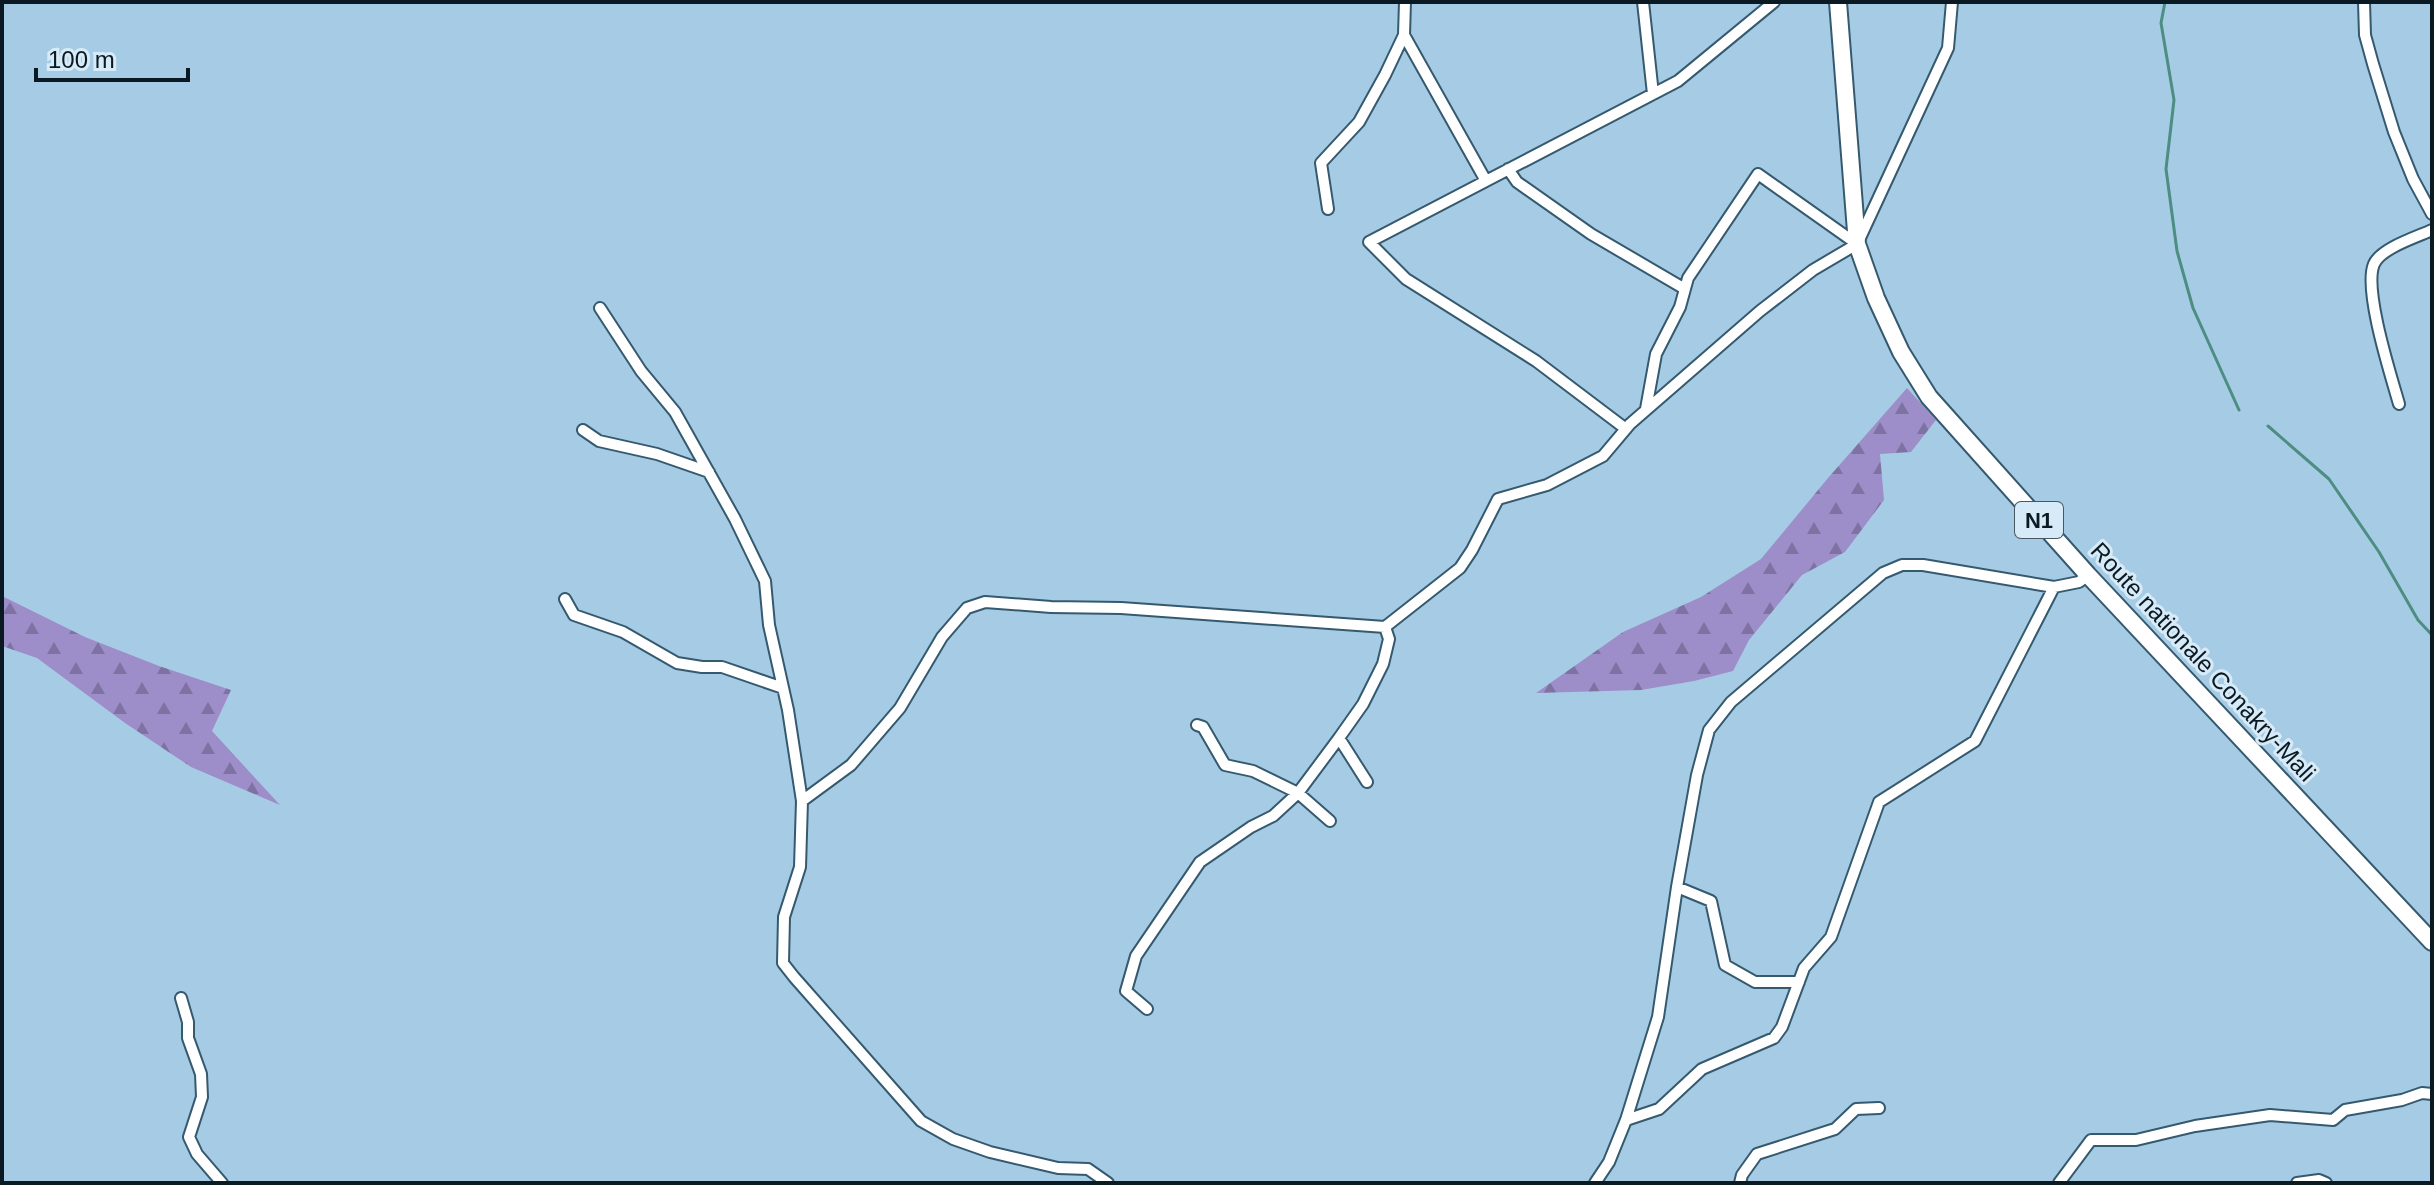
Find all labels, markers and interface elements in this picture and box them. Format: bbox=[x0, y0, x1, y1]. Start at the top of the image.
scale bar bbox=[36, 32, 188, 82]
text: 100 m bbox=[48, 46, 115, 73]
road number: N1 bbox=[2015, 502, 2063, 538]
street label: Route nationale Conakry-Mali bbox=[2086, 537, 2321, 786]

